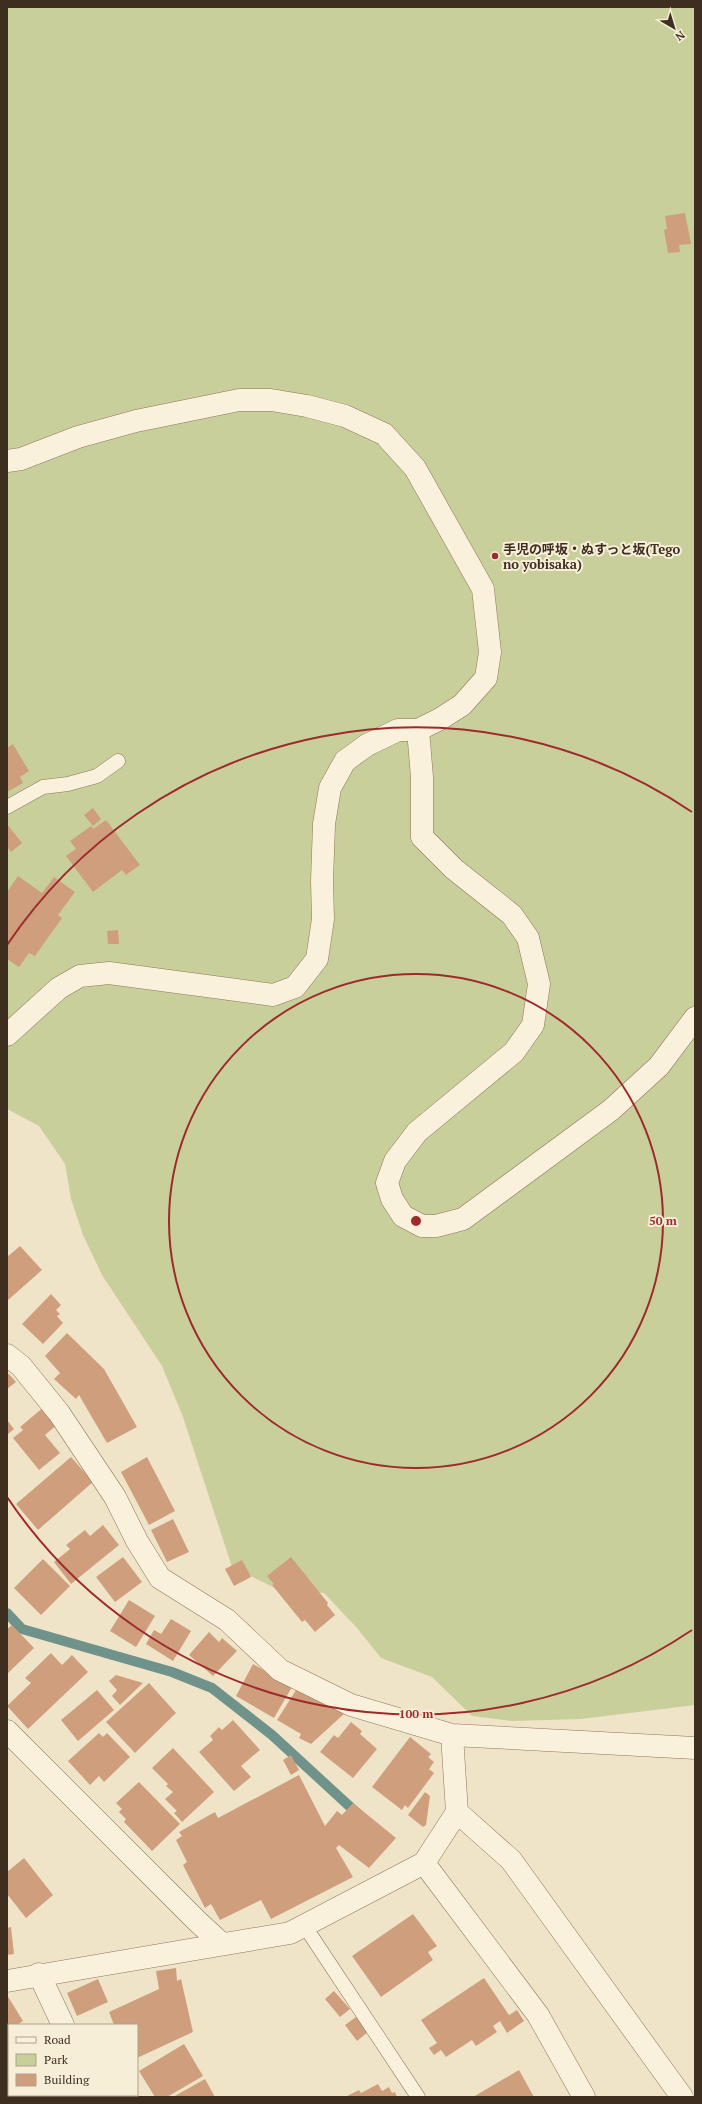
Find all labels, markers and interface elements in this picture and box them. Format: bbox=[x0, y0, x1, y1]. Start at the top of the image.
north arrow bbox=[654, 8, 694, 48]
text: N bbox=[672, 28, 688, 44]
place label: 手児の呼坂・ぬすっと坂(Tego no yobisaka) bbox=[503, 540, 681, 573]
marker: 手児の呼坂・ぬすっと坂(Tego no yobisaka) bbox=[490, 551, 500, 561]
text: 50 m bbox=[649, 1213, 677, 1228]
centre of rings bbox=[409, 1214, 423, 1228]
text: 100 m bbox=[399, 1706, 433, 1721]
legend bbox=[8, 2024, 138, 2096]
text: Road bbox=[44, 2032, 71, 2047]
text: Park bbox=[44, 2052, 69, 2067]
text: Building bbox=[44, 2072, 90, 2087]

